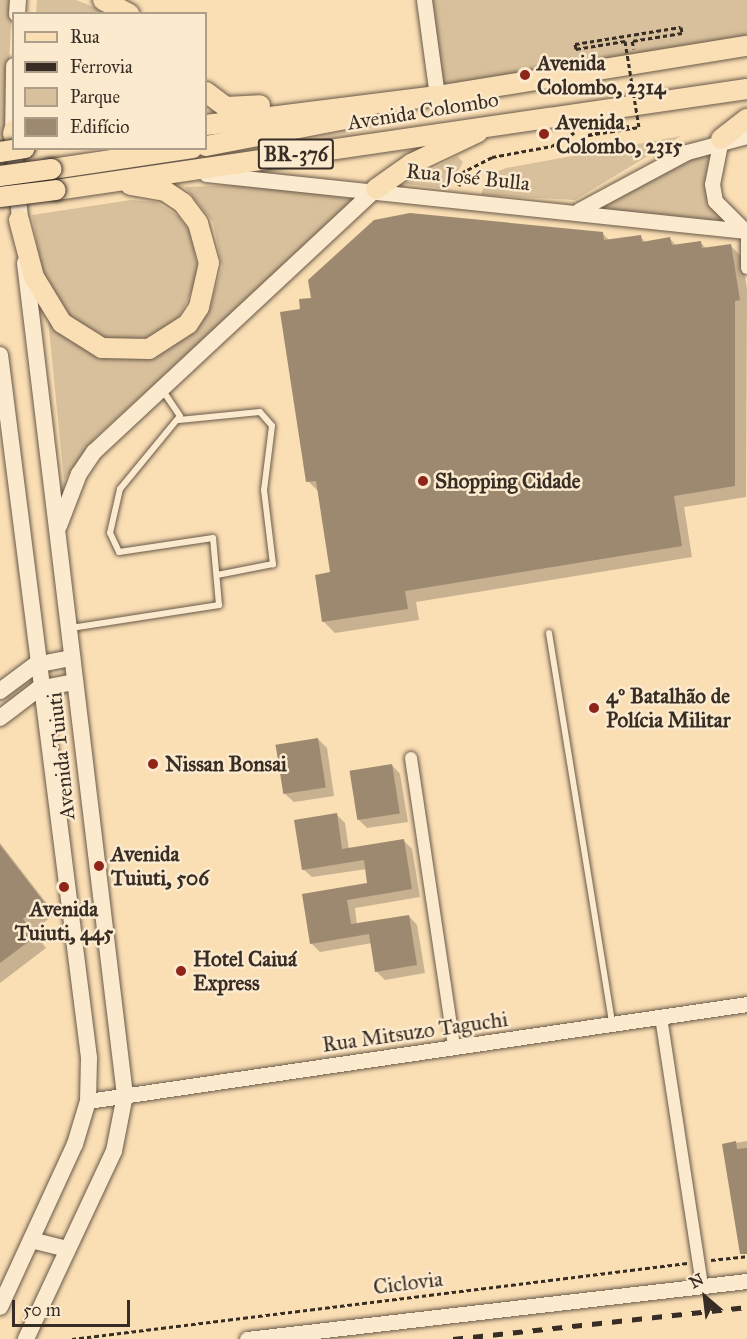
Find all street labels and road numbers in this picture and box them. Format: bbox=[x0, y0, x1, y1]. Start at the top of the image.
street label: Avenida Colombo bbox=[346, 87, 500, 135]
road number: BR-376 bbox=[257, 137, 335, 171]
street label: Rua José Bulla bbox=[405, 158, 531, 196]
street label: Avenida Tuiuti bbox=[42, 691, 80, 821]
street label: Rua Mitsuzo Taguchi bbox=[321, 1006, 509, 1058]
street label: Ciclovia bbox=[372, 1266, 444, 1300]

